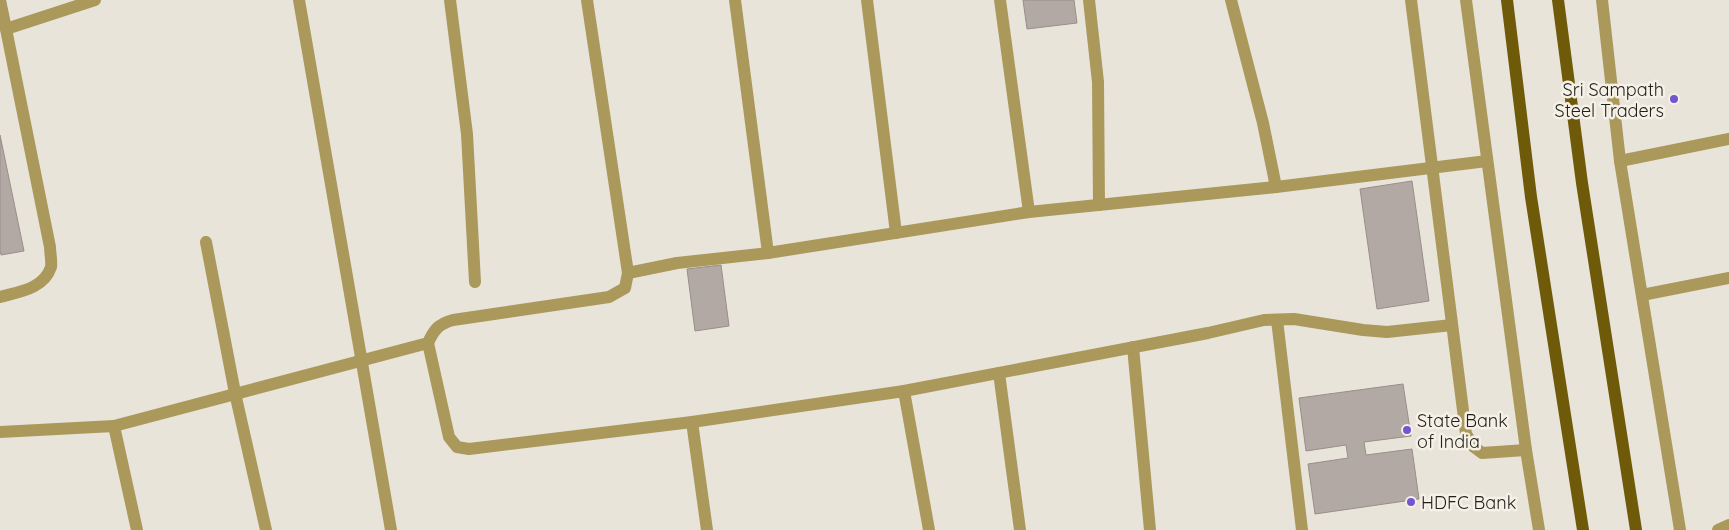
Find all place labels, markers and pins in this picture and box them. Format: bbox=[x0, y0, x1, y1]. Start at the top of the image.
place label: Sri Sampath Steel Traders bbox=[1555, 78, 1664, 122]
marker: Sri Sampath Steel Traders bbox=[1668, 93, 1680, 105]
place label: State Bank of India bbox=[1417, 409, 1508, 453]
marker: State Bank of India bbox=[1401, 424, 1413, 436]
place label: HDFC Bank bbox=[1421, 491, 1516, 514]
marker: HDFC Bank bbox=[1405, 496, 1417, 508]

